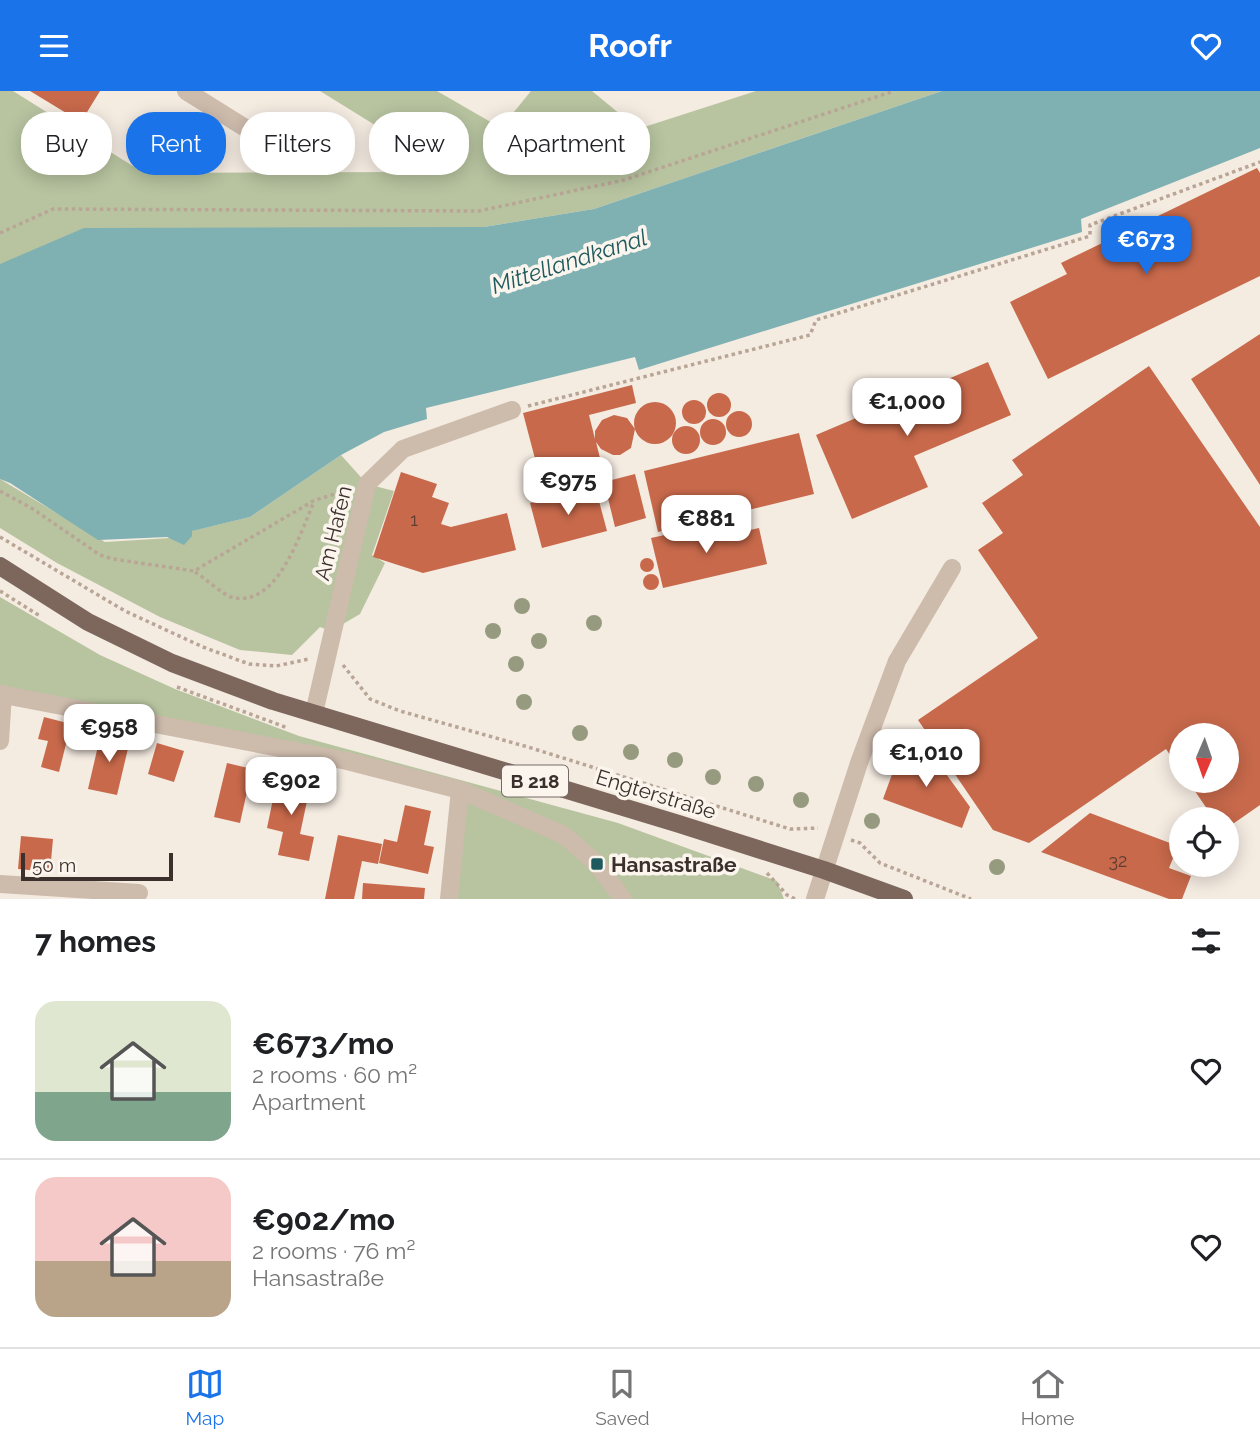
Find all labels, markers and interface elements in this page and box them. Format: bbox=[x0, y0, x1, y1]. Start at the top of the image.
icon: menu bbox=[35, 27, 73, 65]
text: Roofr bbox=[588, 27, 672, 64]
icon: heart bbox=[1187, 27, 1225, 65]
chip: Buy bbox=[21, 112, 112, 175]
chip: Rent bbox=[126, 112, 226, 175]
chip: Filters bbox=[240, 112, 355, 175]
chip: New bbox=[369, 112, 469, 175]
chip: Apartment bbox=[483, 112, 650, 175]
pin: €673 bbox=[1105, 216, 1187, 276]
water label: Mittellandkanal bbox=[488, 223, 650, 299]
text: €673 bbox=[1117, 225, 1175, 252]
pin: €1,000 bbox=[850, 379, 964, 438]
text: €1,000 bbox=[868, 387, 946, 414]
pin: €975 bbox=[527, 457, 609, 517]
text: €975 bbox=[539, 466, 597, 493]
street label: Am Hafen bbox=[309, 483, 357, 583]
pin: €881 bbox=[665, 496, 747, 555]
text: €881 bbox=[677, 504, 735, 531]
house number: 1 bbox=[410, 509, 418, 530]
pin: €958 bbox=[68, 705, 150, 764]
text: €958 bbox=[80, 713, 138, 740]
north arrow bbox=[1169, 723, 1239, 793]
map controls bbox=[1169, 723, 1239, 877]
pin: €1,010 bbox=[869, 729, 983, 789]
text: €1,010 bbox=[889, 738, 963, 765]
pin: €902 bbox=[250, 757, 332, 817]
street label: Engterstraße bbox=[593, 764, 719, 824]
road number: B 218 bbox=[502, 765, 568, 797]
text: €902 bbox=[262, 766, 321, 793]
button: locate bbox=[1169, 807, 1239, 877]
scale bar bbox=[21, 850, 173, 882]
house number: 32 bbox=[1109, 850, 1128, 871]
place label: Hansastraße bbox=[611, 852, 737, 877]
text: 50 m bbox=[32, 854, 76, 876]
marker: Hansastraße bbox=[589, 856, 605, 872]
icon: filters bbox=[1187, 922, 1225, 960]
text: 7 homes bbox=[35, 924, 156, 959]
text: €673/mo bbox=[252, 1026, 394, 1061]
icon: home bbox=[91, 1029, 175, 1113]
icon: heart bbox=[1187, 1052, 1225, 1090]
text: 2 rooms · 60 m² bbox=[252, 1061, 417, 1088]
text: Apartment bbox=[252, 1088, 366, 1115]
text: €902/mo bbox=[252, 1202, 395, 1237]
icon: home bbox=[91, 1205, 175, 1289]
icon: heart bbox=[1187, 1228, 1225, 1266]
text: 2 rooms · 76 m² bbox=[252, 1237, 415, 1264]
text: Hansastraße bbox=[252, 1264, 384, 1291]
tab: Map bbox=[186, 1365, 224, 1429]
tab: Saved bbox=[595, 1365, 650, 1429]
tab: Home bbox=[1021, 1365, 1074, 1429]

